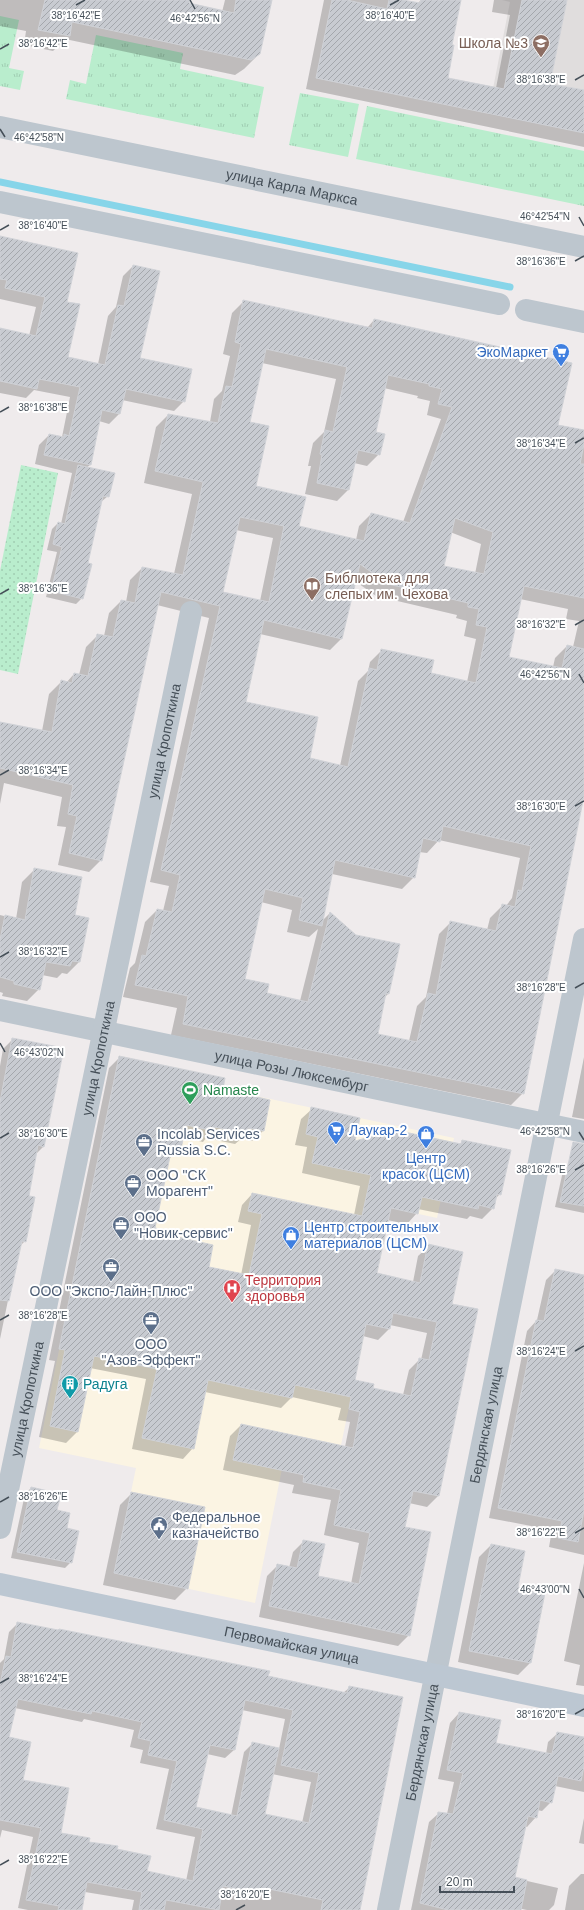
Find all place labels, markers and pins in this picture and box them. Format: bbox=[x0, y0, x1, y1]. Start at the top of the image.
school or university icon: Школа №3 bbox=[531, 33, 551, 58]
place label: Школа №3 bbox=[459, 35, 528, 51]
supermarket icon: ЭкоМаркет bbox=[551, 342, 571, 367]
place label: ЭкоМаркет bbox=[476, 344, 549, 360]
place label: Библиотека для слепых им. Чехова bbox=[325, 570, 448, 602]
library icon: Библиотека для слепых им. Чехова bbox=[302, 576, 322, 601]
sports icon: Namaste bbox=[180, 1080, 200, 1105]
place label: Namaste bbox=[203, 1082, 259, 1098]
supermarket icon: Лаукар-2 bbox=[326, 1120, 346, 1145]
place label: Лаукар-2 bbox=[349, 1122, 407, 1138]
shop icon: Центр красок (ЦСМ) bbox=[416, 1124, 436, 1149]
place label: Incolab Services Russia S.C. bbox=[157, 1126, 260, 1158]
office icon: Incolab Services Russia S.C. bbox=[134, 1132, 154, 1157]
place label: Центр красок (ЦСМ) bbox=[382, 1150, 470, 1182]
place label: ООО "СК Морагент" bbox=[146, 1167, 213, 1199]
office icon: ООО "СК Морагент" bbox=[123, 1173, 143, 1198]
place label: ООО "Новик-сервис" bbox=[134, 1209, 233, 1241]
office icon: ООО "Новик-сервис" bbox=[111, 1215, 131, 1240]
place label: Центр строительных материалов (ЦСМ) bbox=[304, 1219, 439, 1251]
shop icon: Центр строительных материалов (ЦСМ) bbox=[281, 1225, 301, 1250]
office icon: ООО "Экспо-Лайн-Плюс" bbox=[101, 1257, 121, 1282]
place label: Территория здоровья bbox=[245, 1272, 321, 1304]
hospital icon: Территория здоровья bbox=[222, 1278, 242, 1303]
place label: ООО "Экспо-Лайн-Плюс" bbox=[30, 1283, 192, 1299]
office icon: ООО "Азов-Эффект" bbox=[141, 1310, 161, 1335]
place label: ООО "Азов-Эффект" bbox=[101, 1336, 201, 1368]
building icon: Радуга bbox=[60, 1374, 80, 1399]
place label: Радуга bbox=[83, 1376, 128, 1392]
place label: Федеральное казначейство bbox=[172, 1509, 261, 1541]
public building icon: Федеральное казначейство bbox=[149, 1515, 169, 1540]

